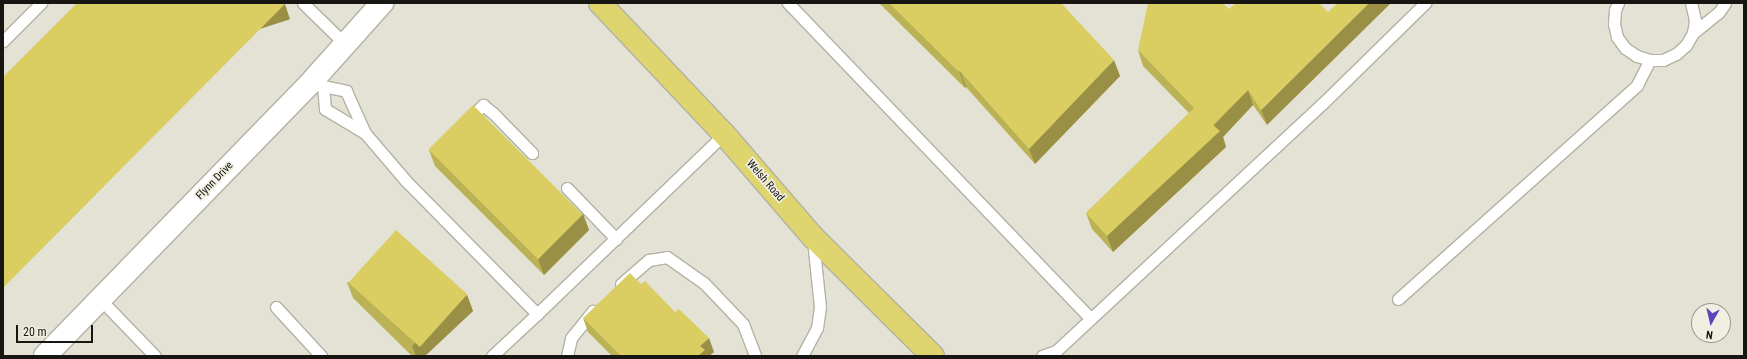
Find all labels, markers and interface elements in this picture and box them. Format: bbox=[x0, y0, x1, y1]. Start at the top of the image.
street label: Welsh Road bbox=[743, 157, 787, 205]
street label: Flynn Drive bbox=[194, 159, 236, 203]
north arrow bbox=[1691, 303, 1731, 343]
scale bar bbox=[18, 317, 95, 343]
text: 20 m bbox=[23, 325, 47, 339]
text: N bbox=[1705, 327, 1714, 341]

